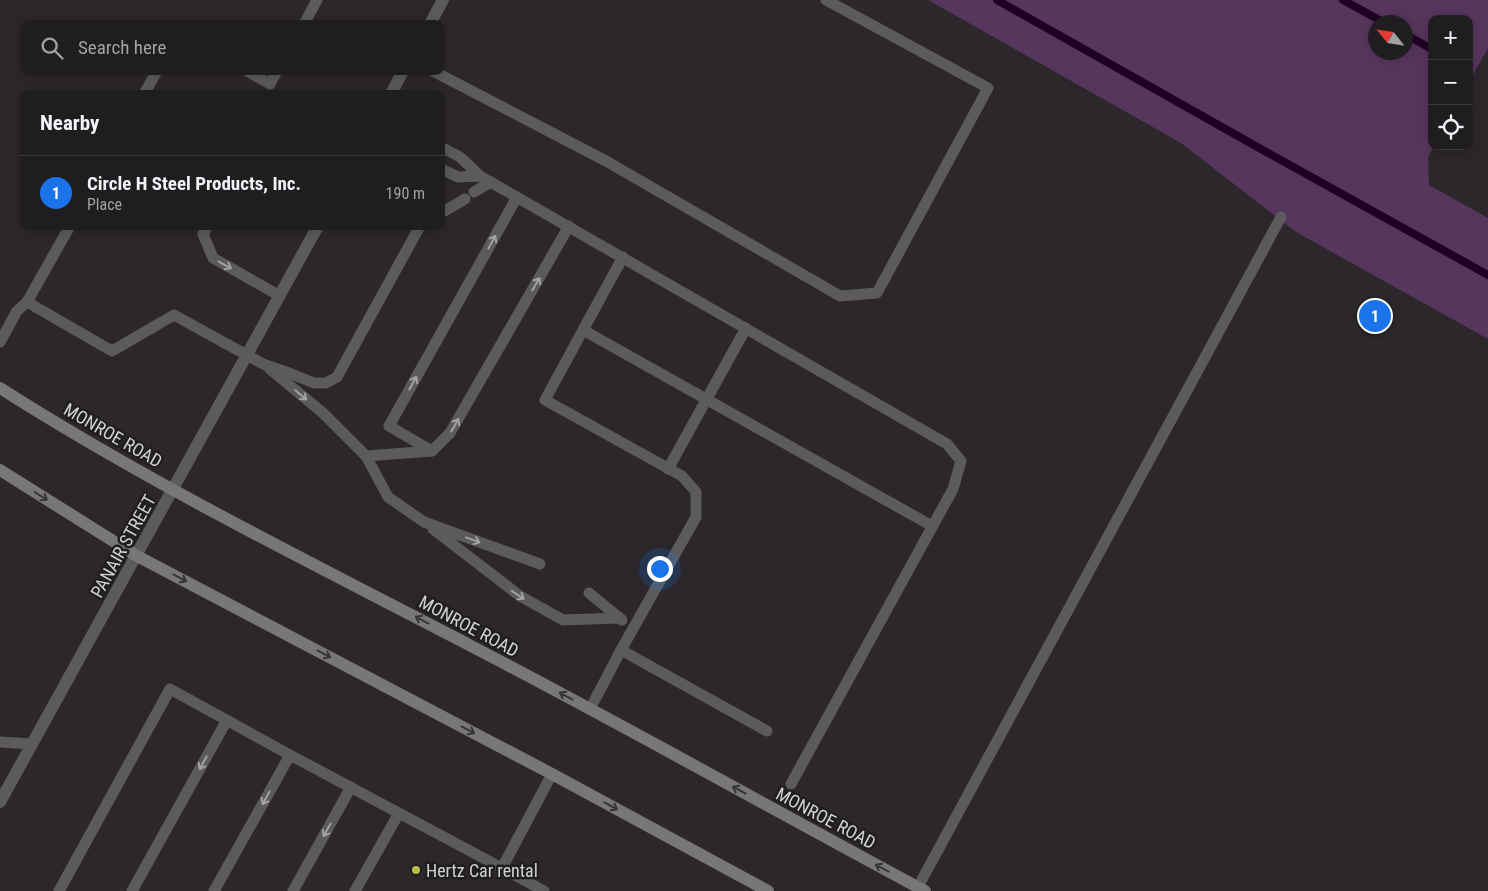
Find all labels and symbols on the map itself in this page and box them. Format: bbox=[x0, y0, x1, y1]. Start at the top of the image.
north arrow bbox=[1368, 15, 1413, 60]
one-way arrow bbox=[488, 235, 498, 249]
one-way arrow bbox=[217, 261, 232, 270]
one-way arrow bbox=[531, 277, 541, 292]
pin: 1 bbox=[1359, 297, 1391, 335]
one-way arrow bbox=[408, 376, 418, 391]
one-way arrow bbox=[294, 389, 307, 400]
street label: MONROE ROAD bbox=[60, 398, 166, 472]
one-way arrow bbox=[450, 418, 460, 432]
one-way arrow bbox=[34, 491, 48, 501]
street label: PANAIR STREET bbox=[86, 491, 160, 601]
one-way arrow bbox=[465, 536, 481, 545]
your location bbox=[647, 556, 673, 582]
one-way arrow bbox=[172, 574, 187, 584]
one-way arrow bbox=[511, 590, 525, 600]
street label: MONROE ROAD bbox=[416, 591, 522, 661]
one-way arrow bbox=[414, 615, 429, 625]
one-way arrow bbox=[316, 650, 331, 659]
one-way arrow bbox=[558, 691, 573, 701]
one-way arrow bbox=[460, 725, 475, 735]
one-way arrow bbox=[198, 755, 208, 770]
street label: MONROE ROAD bbox=[773, 783, 879, 853]
one-way arrow bbox=[732, 785, 746, 795]
one-way arrow bbox=[261, 790, 270, 805]
one-way arrow bbox=[604, 801, 619, 811]
one-way arrow bbox=[322, 822, 331, 837]
place label: Hertz Car rental bbox=[426, 860, 538, 881]
one-way arrow bbox=[874, 863, 889, 873]
marker: Hertz Car rental bbox=[410, 864, 422, 876]

